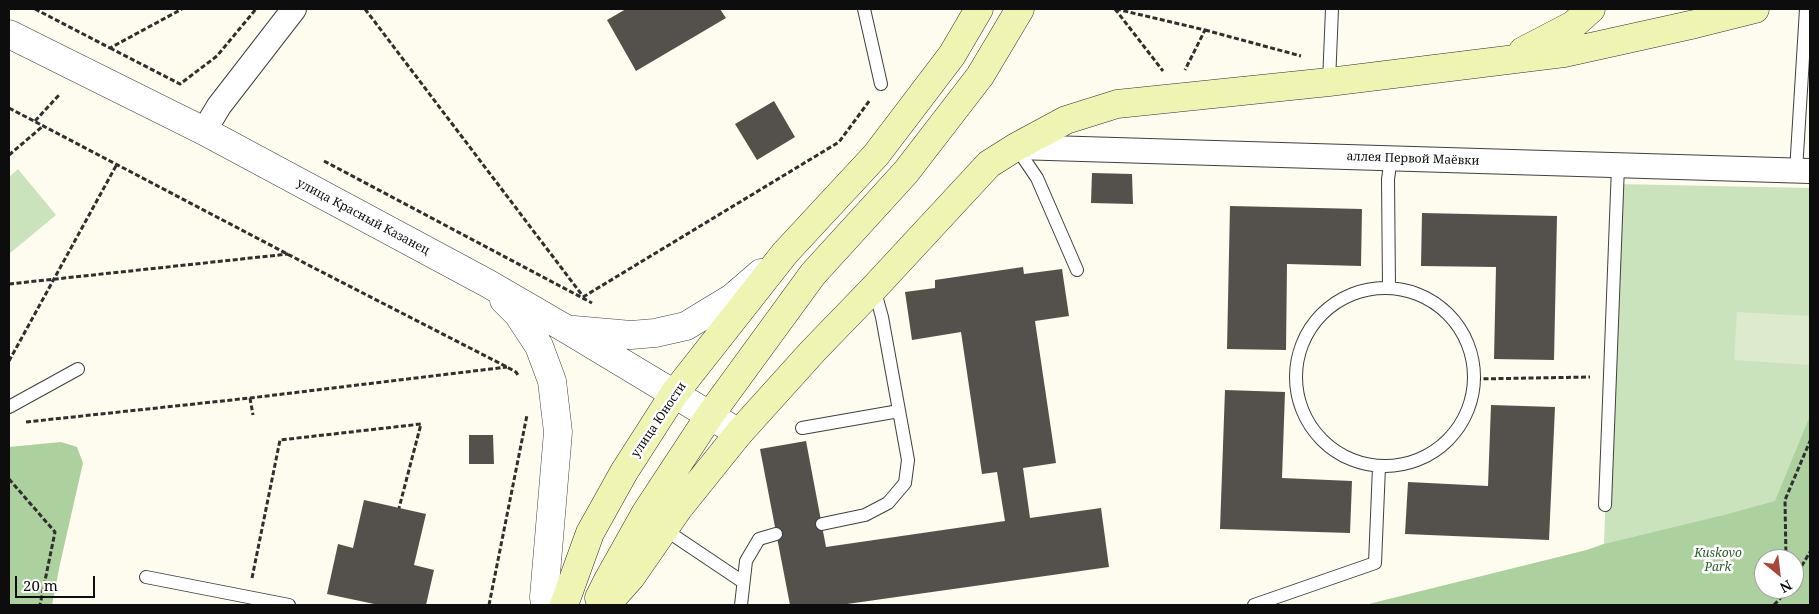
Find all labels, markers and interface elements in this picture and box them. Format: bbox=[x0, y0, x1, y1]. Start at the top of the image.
street label: аллея Первой Маёвки bbox=[1346, 149, 1480, 169]
street label: улица Красный Казанец bbox=[294, 176, 432, 258]
street label: улица Юности bbox=[628, 380, 690, 460]
park label: Kuskovo Park bbox=[1694, 547, 1742, 575]
north arrow bbox=[1754, 549, 1804, 599]
scale bar bbox=[18, 566, 98, 598]
text: 20 m bbox=[23, 575, 58, 595]
text: N bbox=[1777, 576, 1795, 598]

